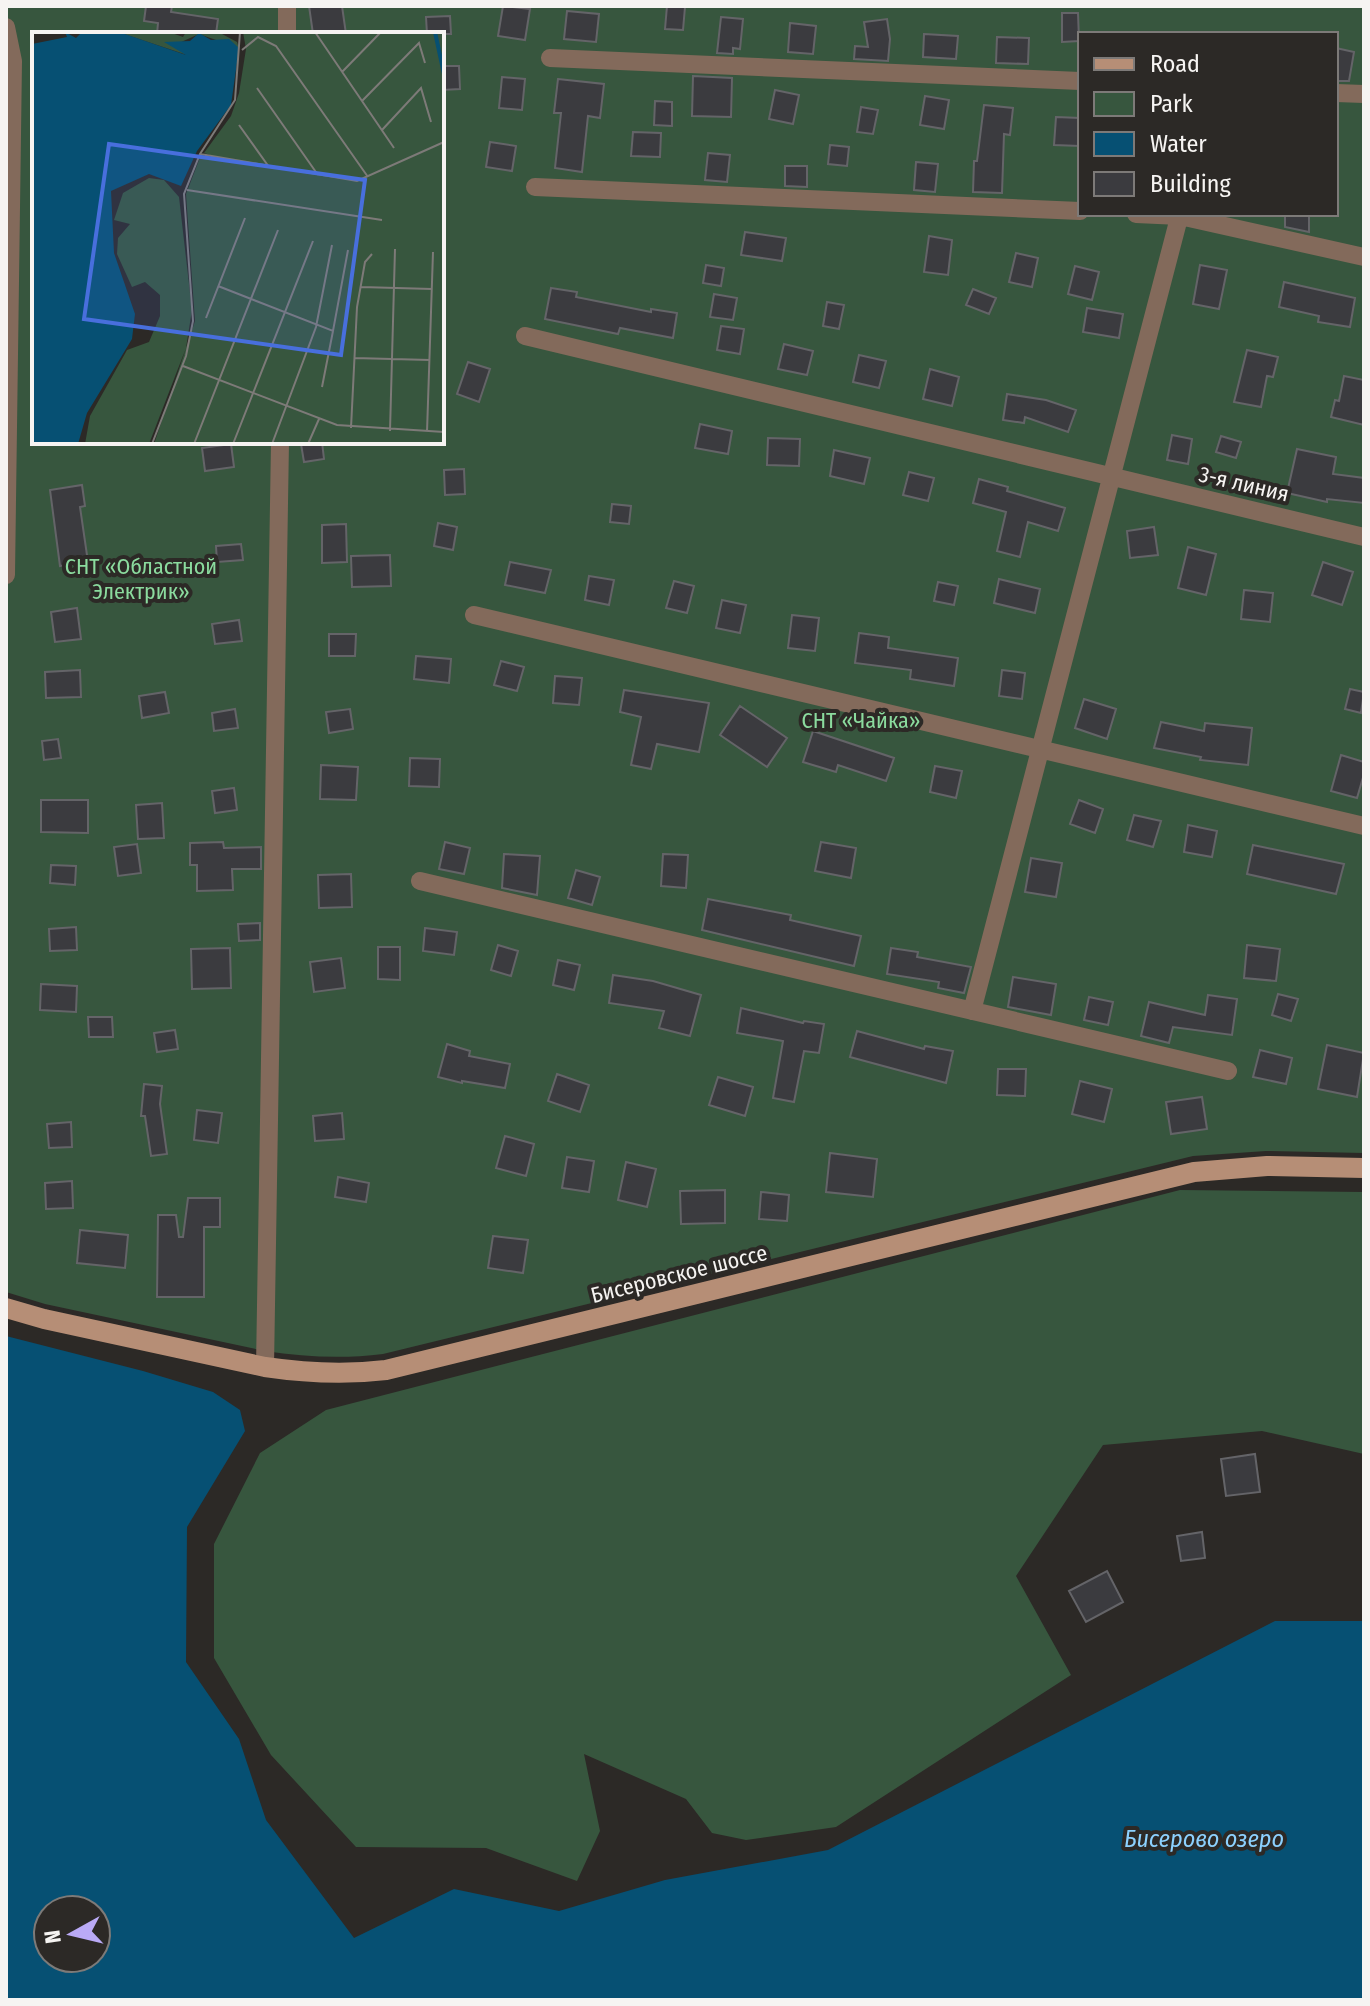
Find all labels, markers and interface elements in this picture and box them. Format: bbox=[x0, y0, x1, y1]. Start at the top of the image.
inset map bbox=[32, 32, 444, 444]
legend bbox=[1078, 32, 1338, 216]
text: Road bbox=[1150, 50, 1200, 78]
text: Park bbox=[1150, 90, 1193, 118]
text: Water bbox=[1150, 130, 1207, 158]
text: Building bbox=[1150, 170, 1232, 198]
street label: 3-я линия bbox=[1196, 461, 1292, 507]
park label: СНТ «Областной Электрик» bbox=[65, 553, 217, 605]
park label: СНТ «Чайка» bbox=[802, 707, 920, 734]
street label: Бисеровское шоссе bbox=[588, 1239, 770, 1309]
water label: Бисерово озеро bbox=[1124, 1825, 1284, 1853]
north arrow bbox=[32, 1894, 112, 1974]
text: N bbox=[38, 1928, 67, 1945]

